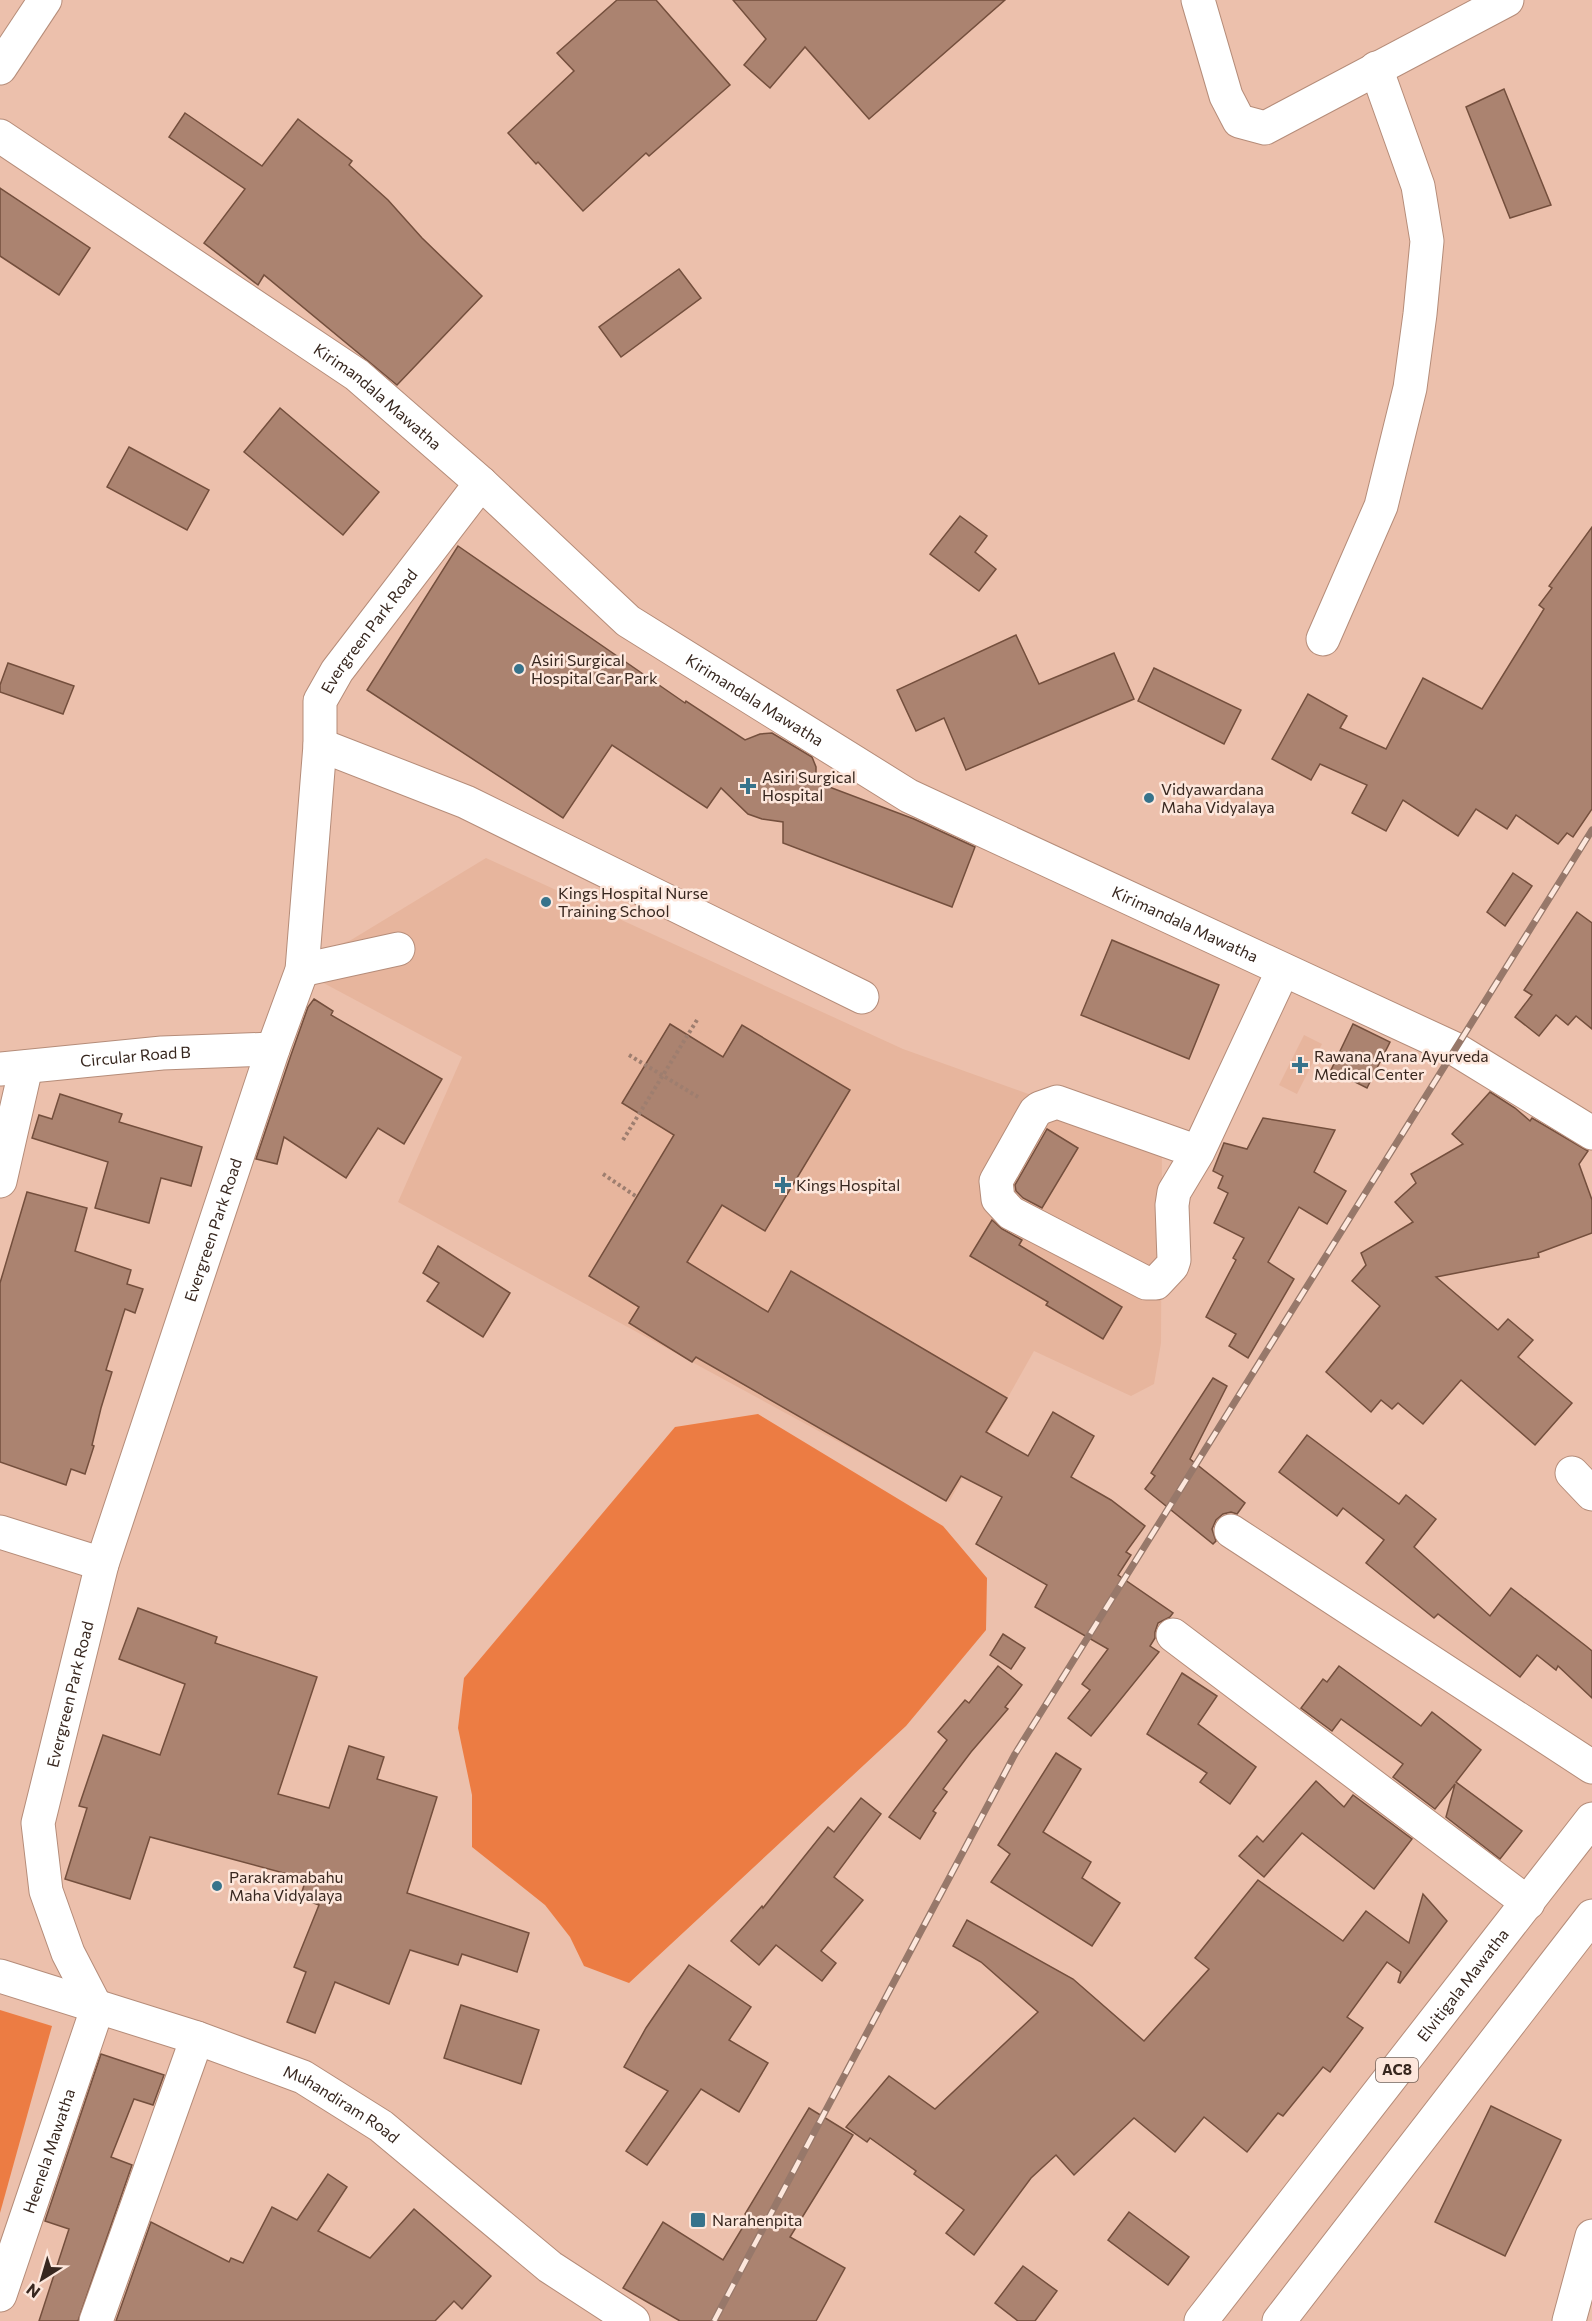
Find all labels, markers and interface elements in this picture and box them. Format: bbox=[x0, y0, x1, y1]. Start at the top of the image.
street label: Kirimandala Mawatha bbox=[311, 339, 446, 453]
street label: Evergreen Park Road bbox=[316, 565, 421, 696]
place label: Asiri Surgical Hospital Car Park bbox=[531, 650, 658, 687]
street label: Kirimandala Mawatha bbox=[683, 650, 827, 749]
marker: Asiri Surgical Hospital Car Park bbox=[512, 662, 526, 676]
place label: Asiri Surgical Hospital bbox=[762, 767, 856, 804]
marker: Asiri Surgical Hospital bbox=[739, 777, 757, 795]
place label: Vidyawardana Maha Vidyalaya bbox=[1161, 779, 1275, 816]
marker: Vidyawardana Maha Vidyalaya bbox=[1142, 791, 1156, 805]
street label: Kirimandala Mawatha bbox=[1109, 882, 1261, 965]
place label: Kings Hospital Nurse Training School bbox=[558, 883, 708, 920]
marker: Kings Hospital Nurse Training School bbox=[539, 895, 553, 909]
street label: Circular Road B bbox=[79, 1042, 191, 1070]
place label: Rawana Arana Ayurveda Medical Center bbox=[1314, 1046, 1489, 1083]
marker: Rawana Arana Ayurveda Medical Center bbox=[1291, 1056, 1309, 1074]
street label: Evergreen Park Road bbox=[180, 1156, 245, 1304]
place label: Kings Hospital bbox=[796, 1175, 900, 1194]
marker: Kings Hospital bbox=[774, 1176, 792, 1194]
street label: Evergreen Park Road bbox=[42, 1619, 97, 1769]
place label: Parakramabahu Maha Vidyalaya bbox=[229, 1867, 344, 1904]
marker: Parakramabahu Maha Vidyalaya bbox=[210, 1879, 224, 1893]
street label: Elvitigala Mawatha bbox=[1413, 1925, 1512, 2045]
road number: AC8 bbox=[1376, 2058, 1418, 2082]
street label: Muhandiram Road bbox=[281, 2061, 404, 2146]
street label: Heenela Mawatha bbox=[18, 2086, 78, 2216]
place label: Narahenpita bbox=[712, 2210, 802, 2229]
marker: Narahenpita bbox=[689, 2211, 707, 2229]
north arrow bbox=[12, 2249, 72, 2309]
text: N bbox=[22, 2280, 43, 2303]

